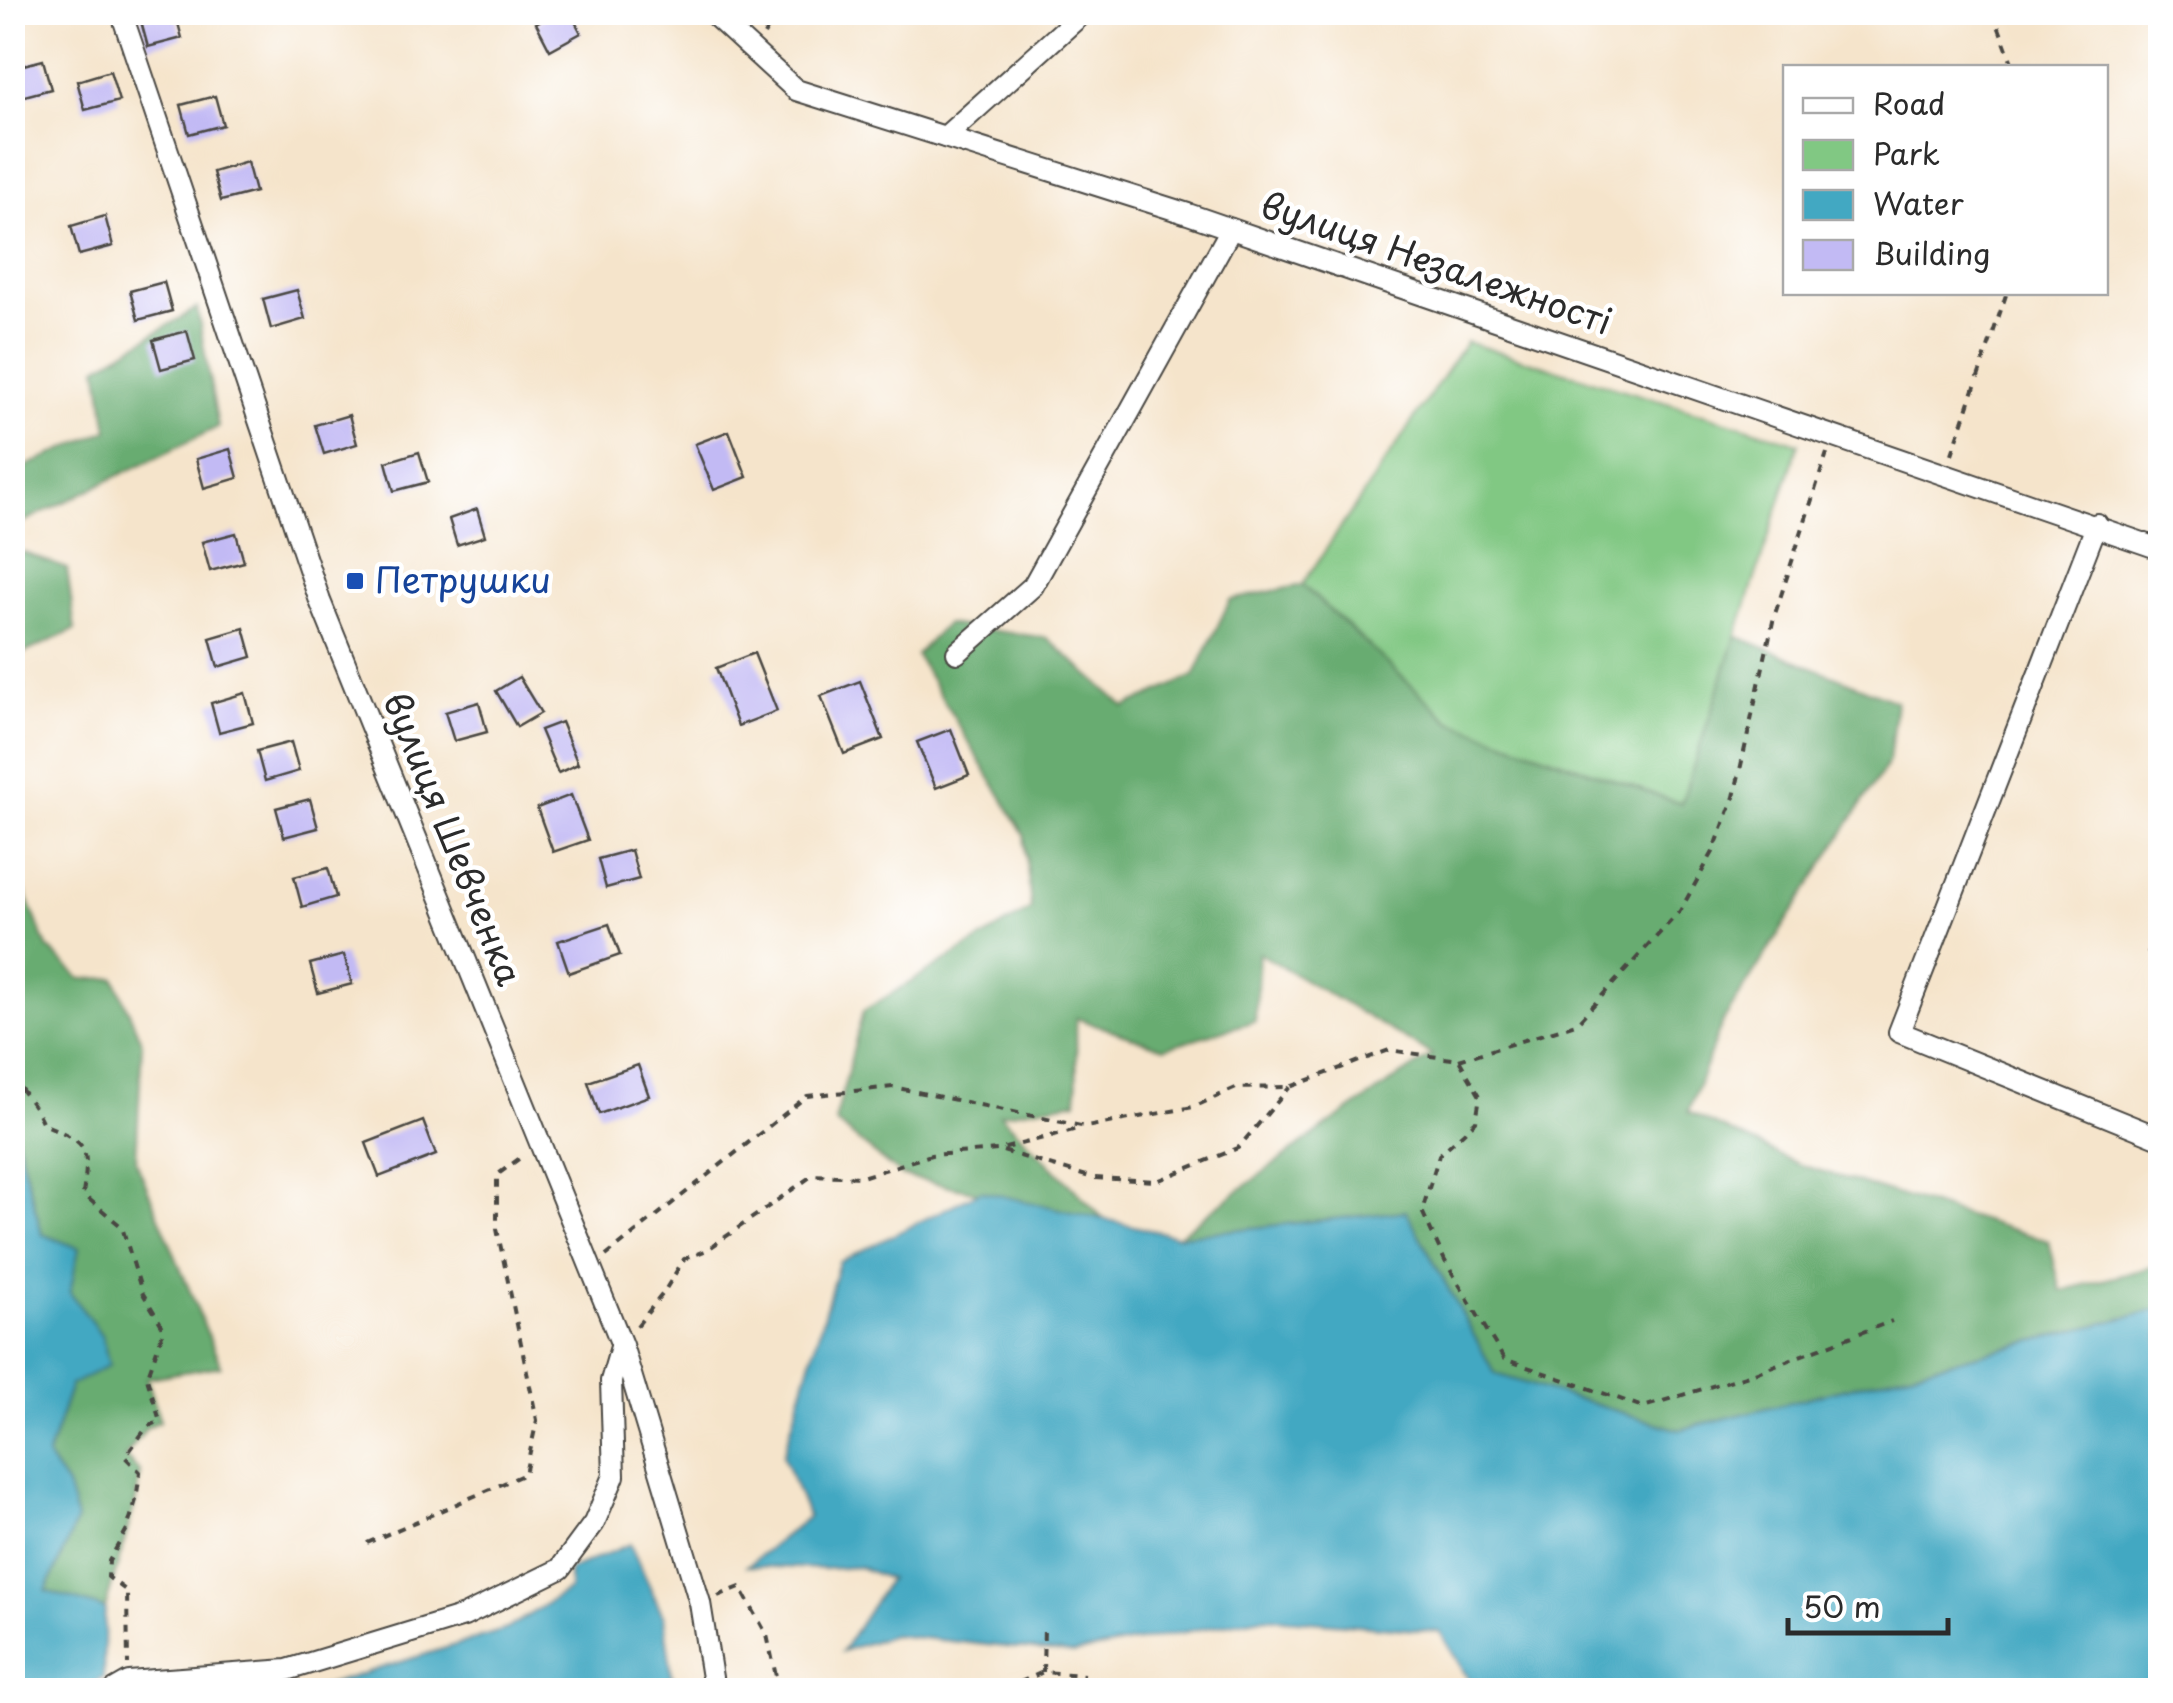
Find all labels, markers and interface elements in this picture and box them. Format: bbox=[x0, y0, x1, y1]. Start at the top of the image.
legend bbox=[1783, 65, 2108, 295]
text: Road bbox=[1873, 80, 1946, 125]
text: Park bbox=[1873, 130, 1940, 175]
street label: вулиця Незалежності bbox=[1254, 177, 1619, 347]
text: Water bbox=[1873, 180, 1964, 225]
text: Building bbox=[1873, 230, 1990, 275]
place label: Петрушки bbox=[375, 552, 551, 605]
marker: Петрушки bbox=[344, 570, 366, 592]
street label: вулиця Шевченка bbox=[371, 684, 537, 993]
scale bar bbox=[1788, 1573, 1948, 1635]
text: 50 m bbox=[1803, 1583, 1881, 1628]

